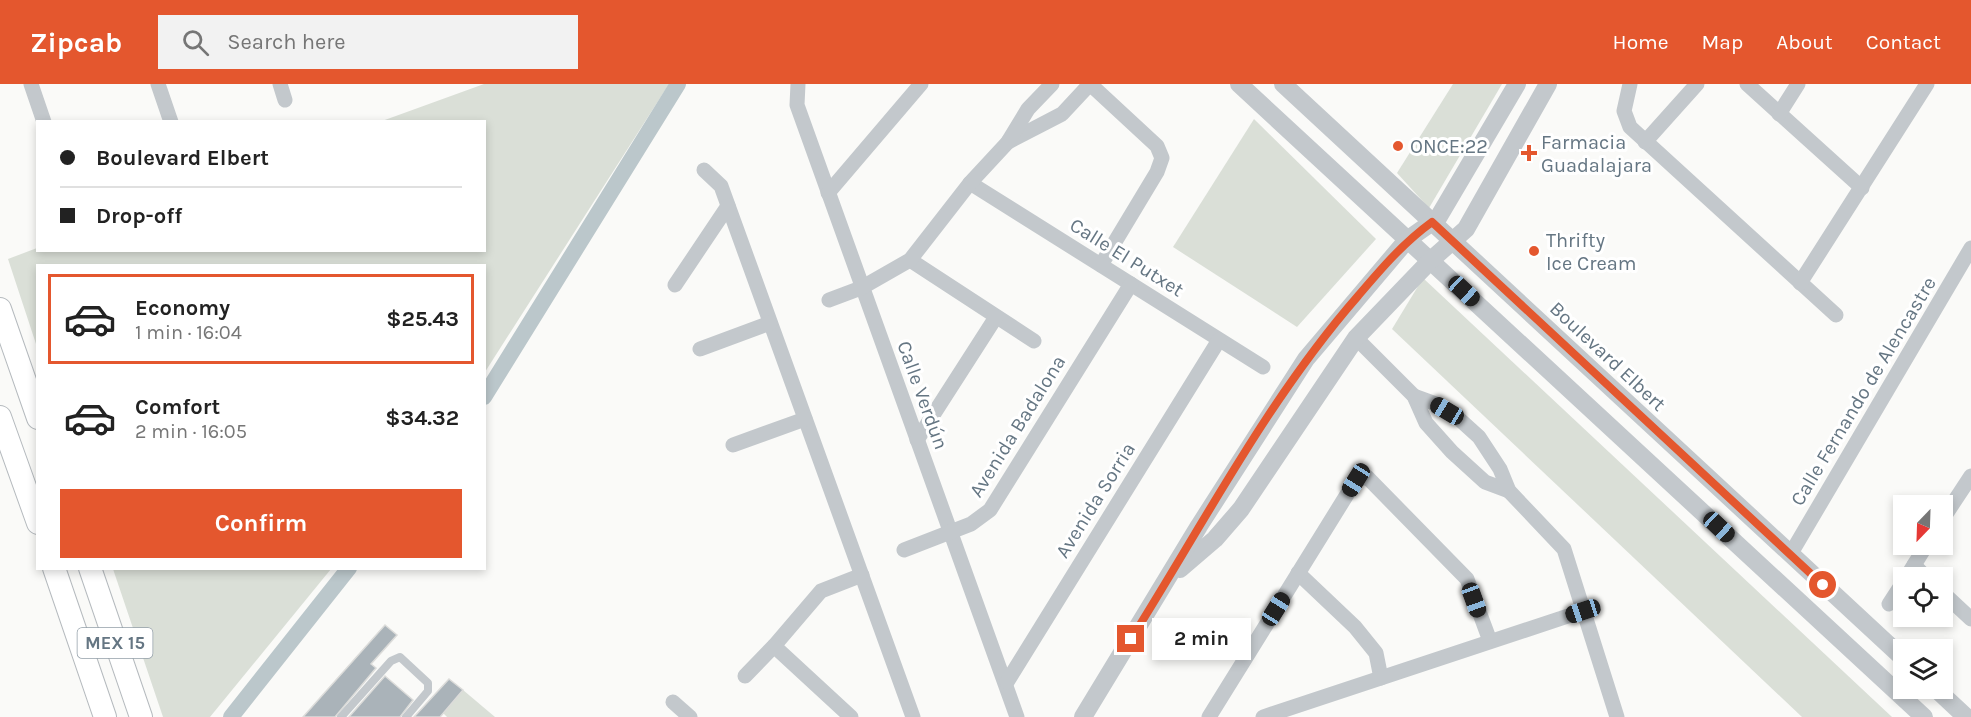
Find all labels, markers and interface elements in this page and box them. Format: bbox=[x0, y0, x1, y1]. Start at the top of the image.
search box bbox=[158, 15, 578, 69]
text: Zipcab bbox=[30, 26, 122, 59]
icon: search bbox=[179, 26, 212, 59]
text: Search here bbox=[227, 29, 346, 55]
text: Home bbox=[1613, 30, 1669, 54]
text: Map bbox=[1702, 30, 1743, 54]
text: About bbox=[1776, 30, 1833, 54]
text: Contact bbox=[1866, 30, 1941, 54]
place label: Farmacia Guadalajara bbox=[1541, 131, 1652, 177]
place label: ONCE:22 bbox=[1410, 135, 1488, 158]
marker: ONCE:22 bbox=[1391, 139, 1405, 153]
text: Boulevard Elbert bbox=[96, 145, 269, 171]
marker: Farmacia Guadalajara bbox=[1522, 146, 1536, 160]
text: Drop-off bbox=[96, 203, 182, 229]
street label: Calle El Putxet bbox=[1066, 213, 1188, 302]
place label: Thrifty Ice Cream bbox=[1546, 229, 1636, 275]
marker: Thrifty Ice Cream bbox=[1527, 244, 1541, 258]
car bbox=[1445, 272, 1483, 310]
street label: Calle Fernando de Alencastre bbox=[1786, 273, 1941, 510]
icon: car bbox=[63, 292, 117, 346]
text: Economy bbox=[135, 295, 230, 321]
street label: Boulevard Elbert bbox=[1545, 297, 1671, 416]
text: $25.43 bbox=[386, 306, 459, 332]
text: 1 min · 16:04 bbox=[135, 321, 242, 344]
street label: Calle Verdún bbox=[892, 338, 953, 452]
street label: Avenida Badalona bbox=[965, 351, 1070, 501]
icon: car bbox=[63, 391, 117, 445]
text: Comfort bbox=[135, 394, 220, 420]
car bbox=[1427, 394, 1467, 428]
text: $34.32 bbox=[385, 405, 459, 431]
text: 2 min · 16:05 bbox=[135, 420, 247, 443]
street label: Avenida Sorria bbox=[1051, 438, 1140, 562]
car bbox=[1339, 460, 1373, 500]
button: Confirm bbox=[60, 489, 462, 558]
north arrow bbox=[1893, 495, 1953, 555]
map controls bbox=[1893, 495, 1953, 699]
car bbox=[1700, 508, 1738, 546]
button: locate bbox=[1893, 567, 1953, 627]
route start bbox=[1809, 571, 1836, 598]
car bbox=[1459, 580, 1489, 620]
car bbox=[1259, 589, 1293, 629]
car bbox=[1563, 597, 1603, 625]
callout: 2 min bbox=[1152, 618, 1251, 660]
route end bbox=[1117, 625, 1144, 652]
text: 2 min bbox=[1174, 627, 1229, 650]
road number: MEX 15 bbox=[78, 628, 152, 658]
button: layers bbox=[1893, 639, 1953, 699]

